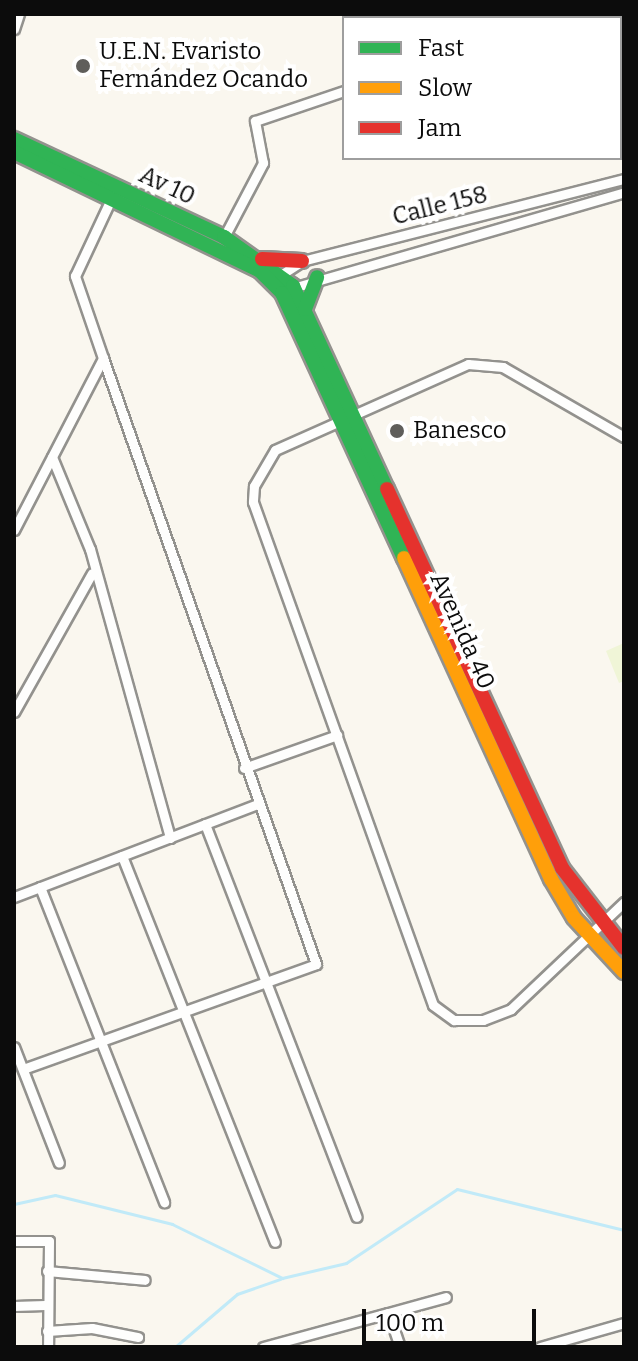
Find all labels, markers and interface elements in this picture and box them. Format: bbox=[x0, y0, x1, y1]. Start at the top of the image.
legend bbox=[342, 16, 622, 160]
text: Fast bbox=[418, 34, 464, 62]
place label: U.E.N. Evaristo Fernández Ocando bbox=[99, 38, 308, 94]
marker: U.E.N. Evaristo Fernández Ocando bbox=[74, 57, 92, 75]
text: Slow bbox=[418, 74, 472, 102]
text: Jam bbox=[418, 114, 461, 142]
street label: Av 10 bbox=[134, 161, 200, 211]
street label: Calle 158 bbox=[390, 180, 490, 232]
place label: Banesco bbox=[413, 417, 507, 445]
marker: Banesco bbox=[388, 422, 406, 440]
street label: Avenida 40 bbox=[423, 568, 501, 694]
scale bar bbox=[366, 1293, 540, 1343]
text: 100 m bbox=[376, 1309, 444, 1337]

